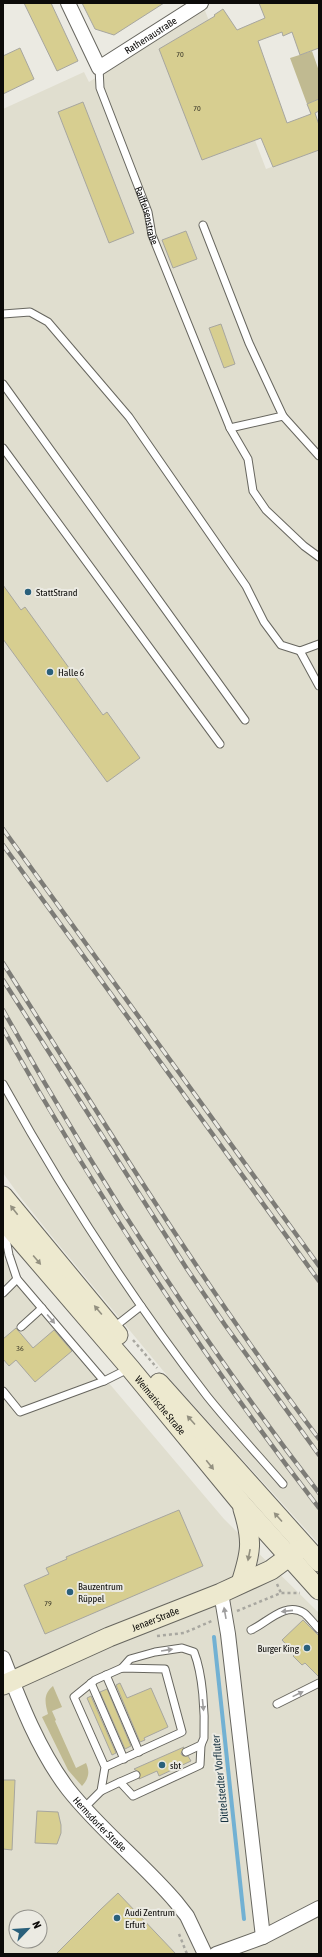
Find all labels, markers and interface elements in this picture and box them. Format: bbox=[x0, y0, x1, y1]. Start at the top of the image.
street label: Rathenaustraße bbox=[122, 14, 179, 56]
house number: 70 bbox=[176, 50, 184, 59]
house number: 70 bbox=[193, 104, 201, 113]
street label: Raiffeisenstraße bbox=[133, 185, 161, 247]
marker: StattStrand bbox=[23, 587, 33, 597]
place label: StattStrand bbox=[36, 587, 78, 598]
marker: Halle 6 bbox=[45, 667, 55, 677]
place label: Halle 6 bbox=[58, 667, 85, 678]
one-way arrow bbox=[10, 1205, 19, 1216]
one-way arrow bbox=[32, 1255, 41, 1266]
one-way arrow bbox=[93, 1305, 102, 1316]
one-way arrow bbox=[47, 1313, 56, 1324]
house number: 36 bbox=[16, 1344, 24, 1353]
street label: Weimarische Straße bbox=[133, 1373, 188, 1437]
one-way arrow bbox=[187, 1414, 196, 1425]
one-way arrow bbox=[205, 1459, 214, 1470]
one-way arrow bbox=[274, 1512, 283, 1521]
one-way arrow bbox=[246, 1549, 252, 1562]
place label: Bauzentrum Rüppel bbox=[78, 1581, 123, 1604]
marker: Bauzentrum Rüppel bbox=[65, 1587, 75, 1597]
house number: 79 bbox=[44, 1599, 52, 1608]
street label: Jenaer Straße bbox=[130, 1604, 181, 1633]
one-way arrow bbox=[221, 1607, 227, 1619]
one-way arrow bbox=[281, 1607, 293, 1614]
place label: Burger King bbox=[257, 1643, 300, 1654]
marker: Burger King bbox=[302, 1643, 312, 1653]
one-way arrow bbox=[161, 1647, 174, 1653]
one-way arrow bbox=[292, 1691, 304, 1697]
one-way arrow bbox=[199, 1699, 206, 1711]
water label: Dittelstedter Vorfluter bbox=[209, 1734, 231, 1824]
marker: sbt bbox=[157, 1760, 167, 1770]
place label: sbt bbox=[170, 1760, 181, 1771]
street label: Hermsdorfer Straße bbox=[71, 1794, 129, 1854]
place label: Audi Zentrum Erfurt bbox=[125, 1907, 175, 1930]
north arrow bbox=[8, 1909, 48, 1949]
marker: Audi Zentrum Erfurt bbox=[112, 1913, 122, 1923]
text: N bbox=[30, 1919, 44, 1930]

